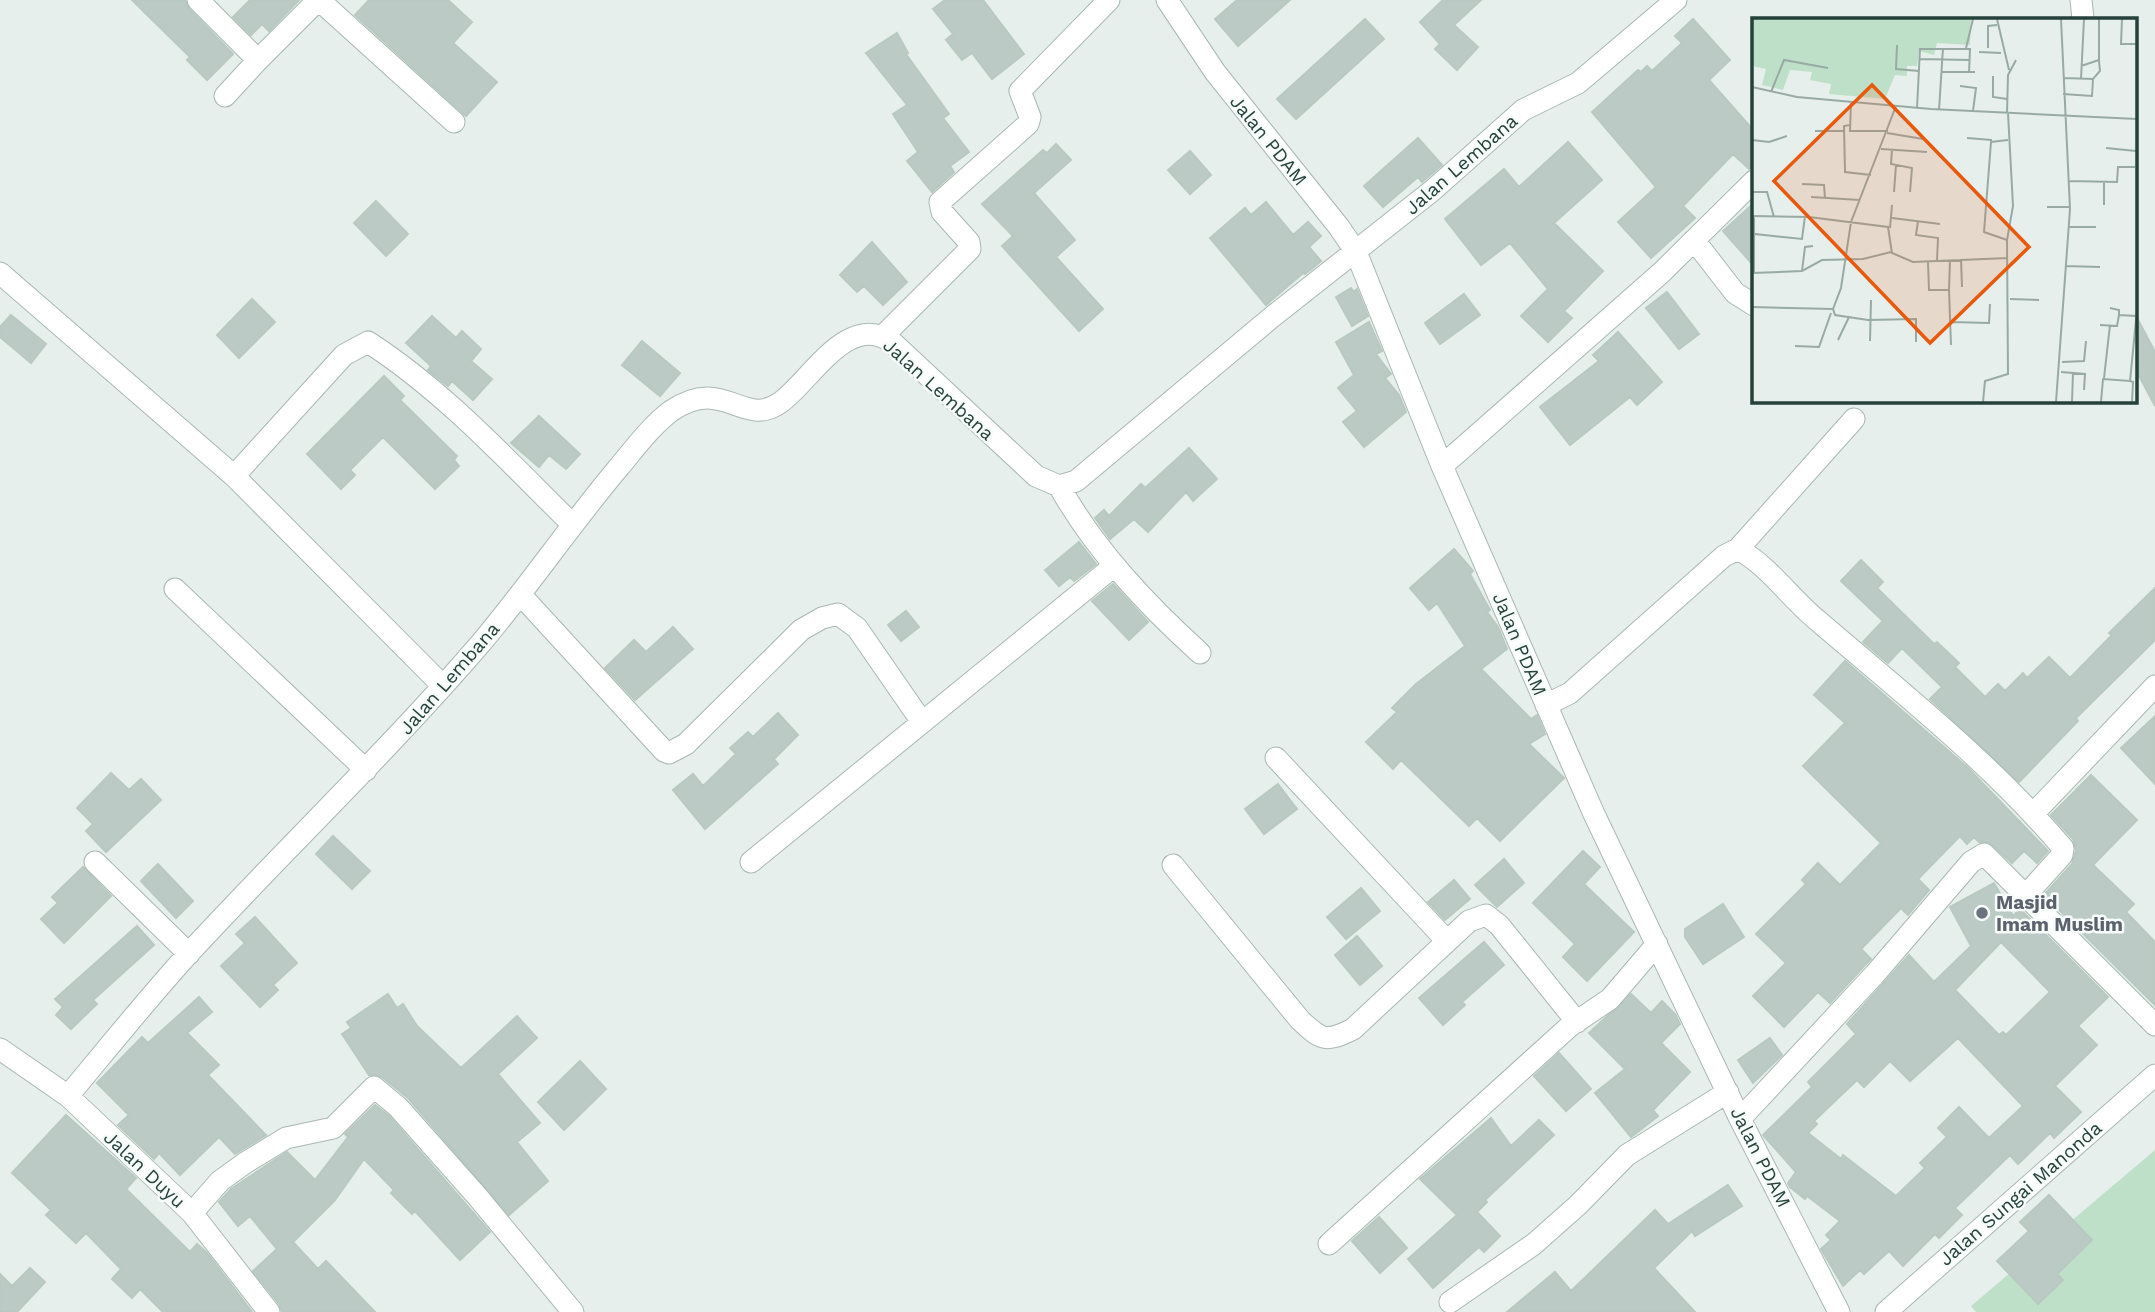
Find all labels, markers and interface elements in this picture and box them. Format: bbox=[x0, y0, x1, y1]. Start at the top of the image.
inset map bbox=[1752, 18, 2138, 402]
street label: Jalan PDAM bbox=[1225, 90, 1312, 190]
street label: Jalan Lembana bbox=[1400, 109, 1522, 219]
street label: Jalan Lembana bbox=[878, 334, 999, 445]
street label: Jalan PDAM bbox=[1488, 589, 1552, 699]
street label: Jalan Lembana bbox=[394, 617, 505, 739]
place label: Masjid Imam Muslim bbox=[1996, 891, 2123, 936]
marker: Masjid Imam Muslim bbox=[1974, 905, 1990, 921]
street label: Jalan PDAM bbox=[1725, 1103, 1796, 1211]
street label: Jalan Sungai Manonda bbox=[1934, 1116, 2107, 1270]
street label: Jalan Duyu bbox=[99, 1126, 190, 1213]

